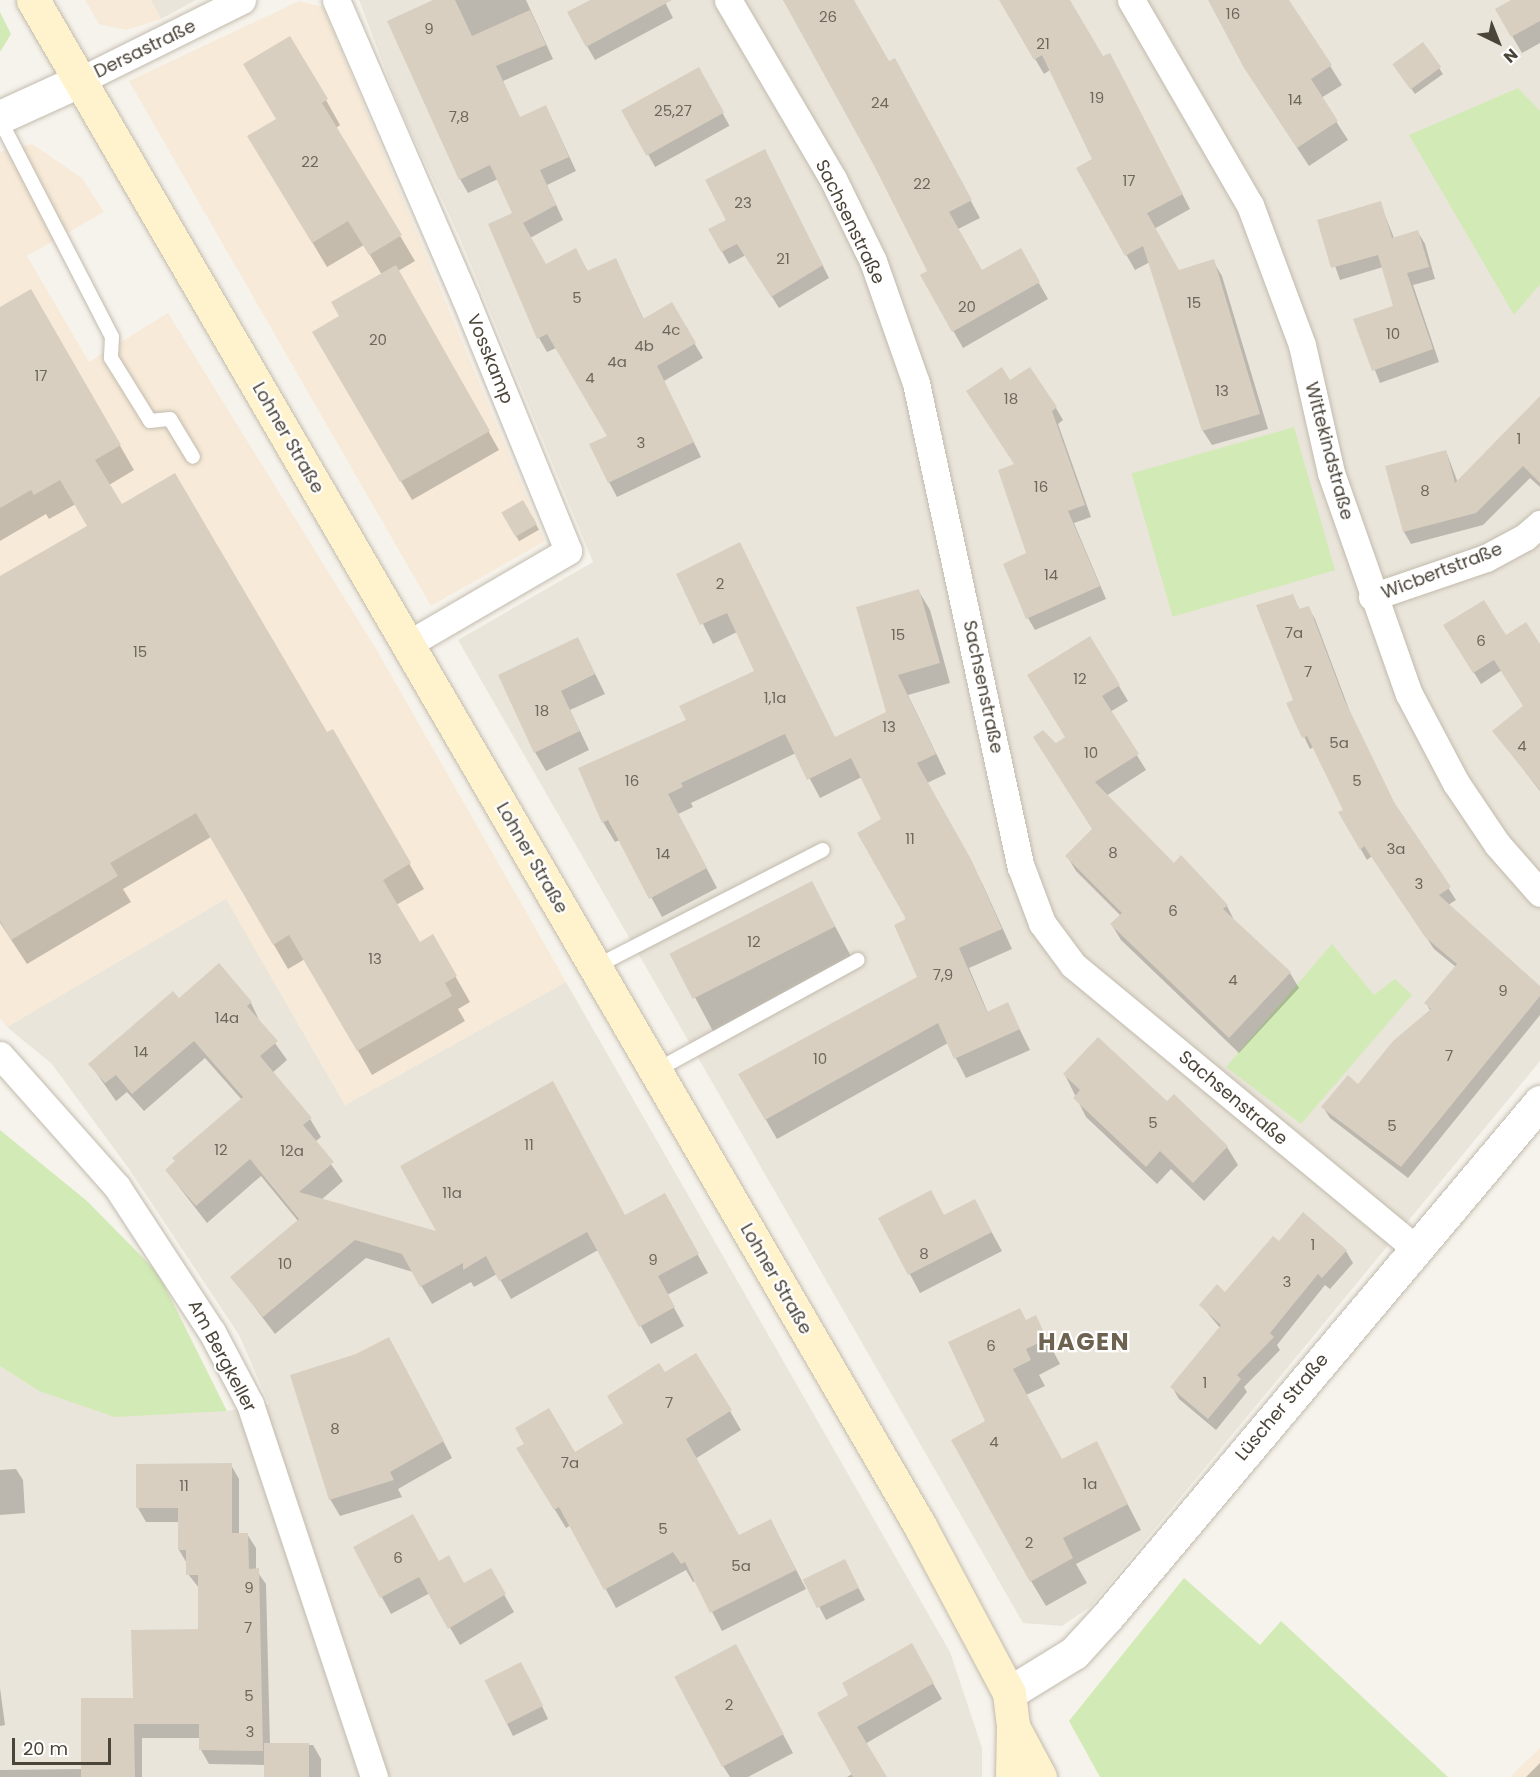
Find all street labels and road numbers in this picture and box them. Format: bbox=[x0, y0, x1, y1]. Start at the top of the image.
street label: Dersastraße bbox=[91, 15, 199, 83]
street label: Sachsenstraße bbox=[811, 156, 889, 288]
street label: Vosskamp bbox=[462, 311, 518, 407]
street label: Lohner Straße bbox=[248, 379, 328, 497]
street label: Wittekindstraße bbox=[1300, 380, 1358, 522]
street label: Wicbertstraße bbox=[1378, 538, 1506, 604]
street label: Sachsenstraße bbox=[958, 618, 1008, 756]
street label: Lohner Straße bbox=[492, 799, 572, 917]
street label: Sachsenstraße bbox=[1174, 1046, 1292, 1150]
street label: Lohner Straße bbox=[736, 1220, 816, 1338]
street label: Am Bergkeller bbox=[183, 1296, 261, 1416]
street label: Lüscher Straße bbox=[1231, 1349, 1333, 1465]

